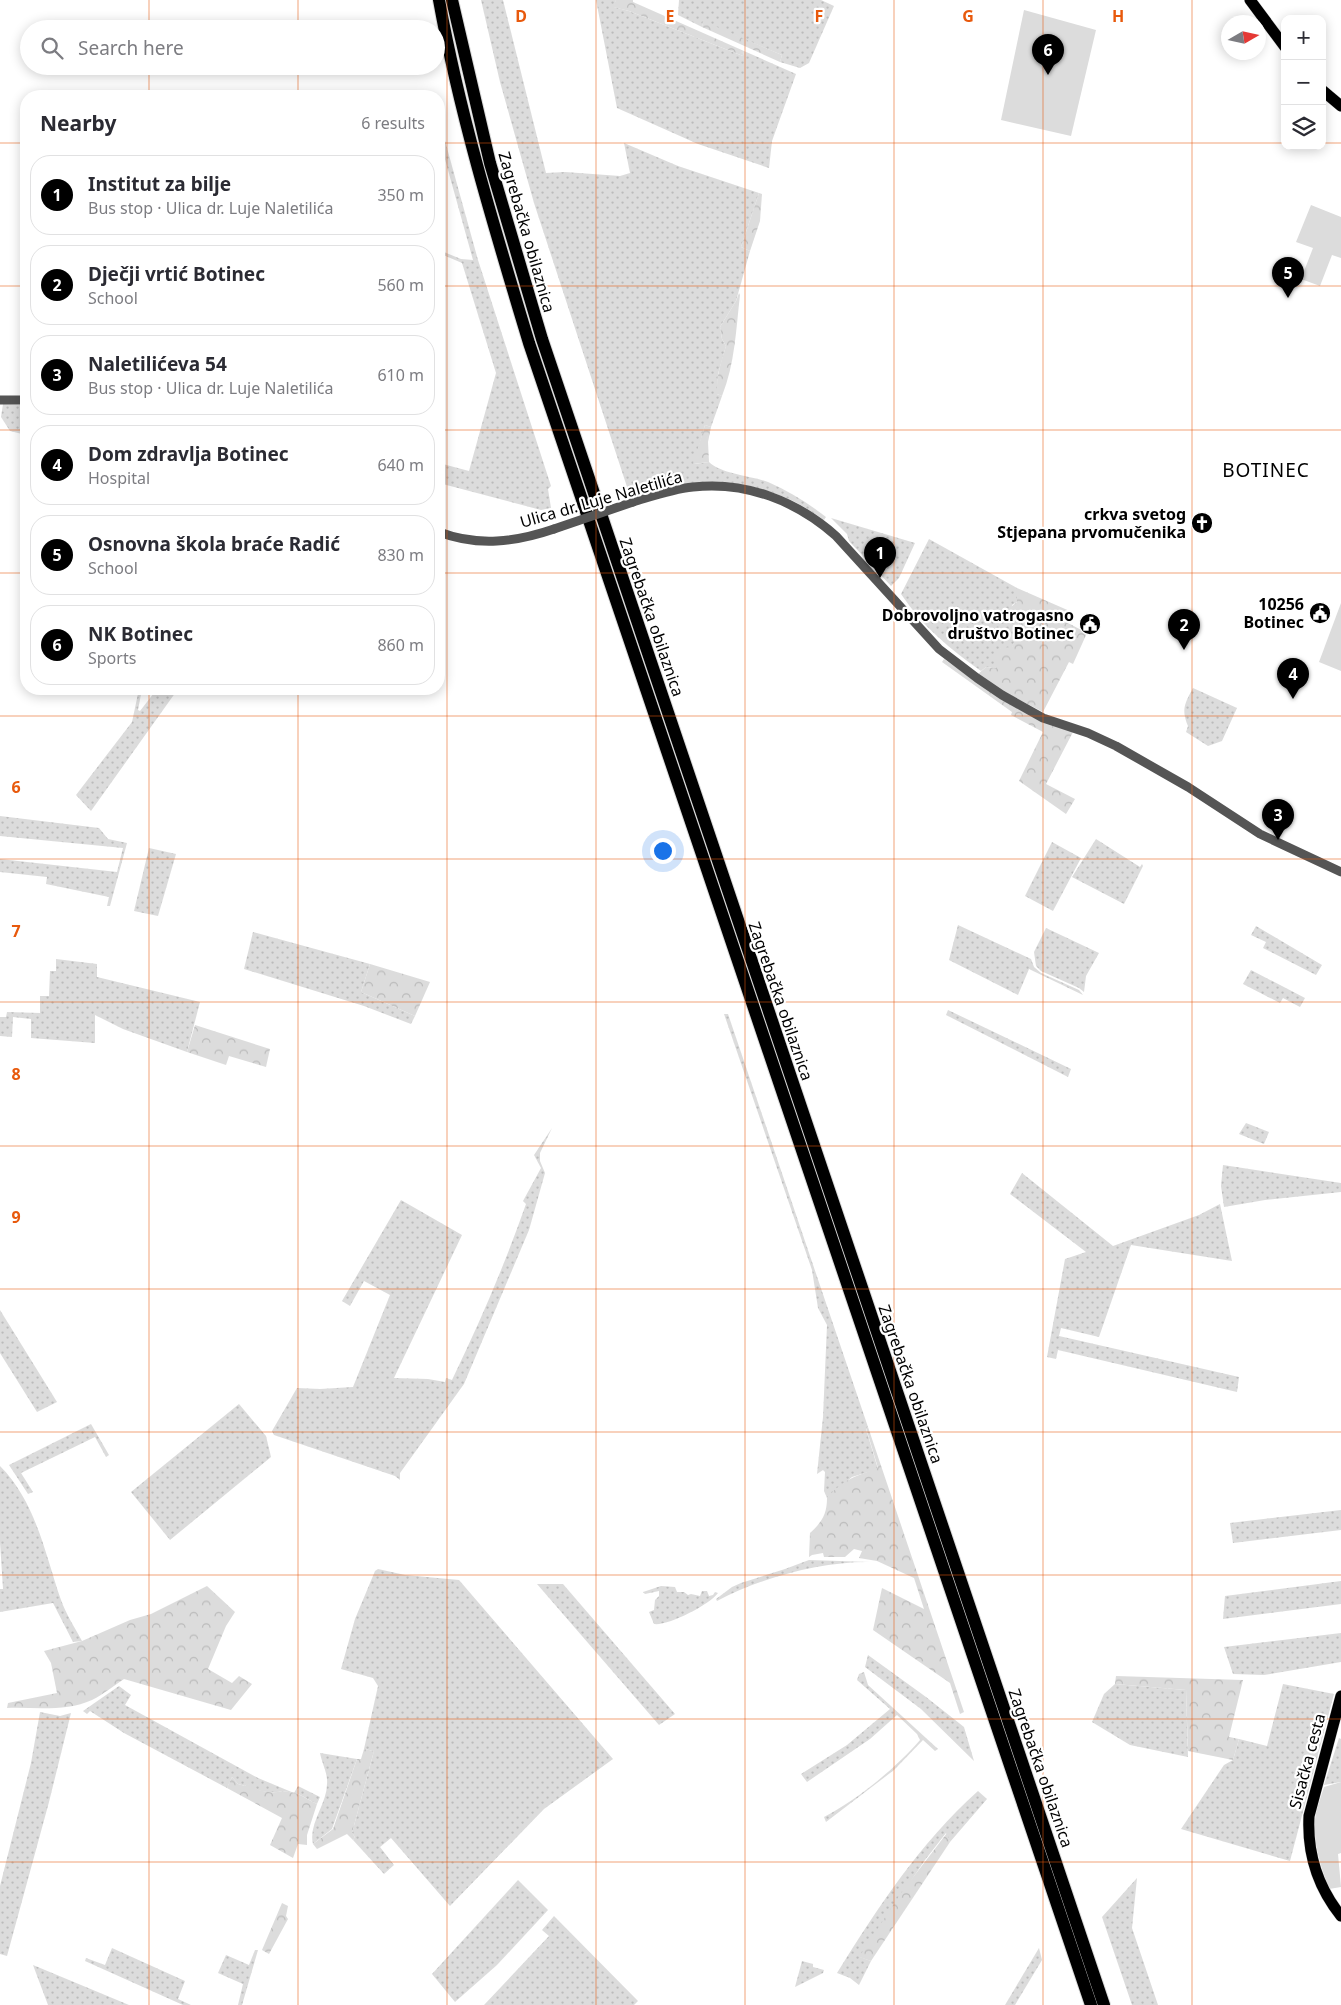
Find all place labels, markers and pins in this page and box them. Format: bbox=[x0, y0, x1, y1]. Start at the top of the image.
pin: 6 bbox=[1032, 34, 1064, 75]
pin: 5 bbox=[1272, 257, 1304, 298]
place label: crkva svetog Stjepana prvomučenika bbox=[997, 503, 1186, 543]
church icon: crkva svetog Stjepana prvomučenika bbox=[1190, 511, 1214, 535]
pin: 1 bbox=[864, 537, 896, 578]
place label: 10256 Botinec bbox=[1243, 593, 1304, 633]
public building icon: 10256 Botinec bbox=[1308, 601, 1332, 625]
place label: Dobrovoljno vatrogasno društvo Botinec bbox=[882, 604, 1074, 644]
pin: 2 bbox=[1168, 609, 1200, 650]
public building icon: Dobrovoljno vatrogasno društvo Botinec bbox=[1078, 612, 1102, 636]
pin: 4 bbox=[1277, 658, 1309, 699]
pin: 3 bbox=[1262, 799, 1294, 840]

